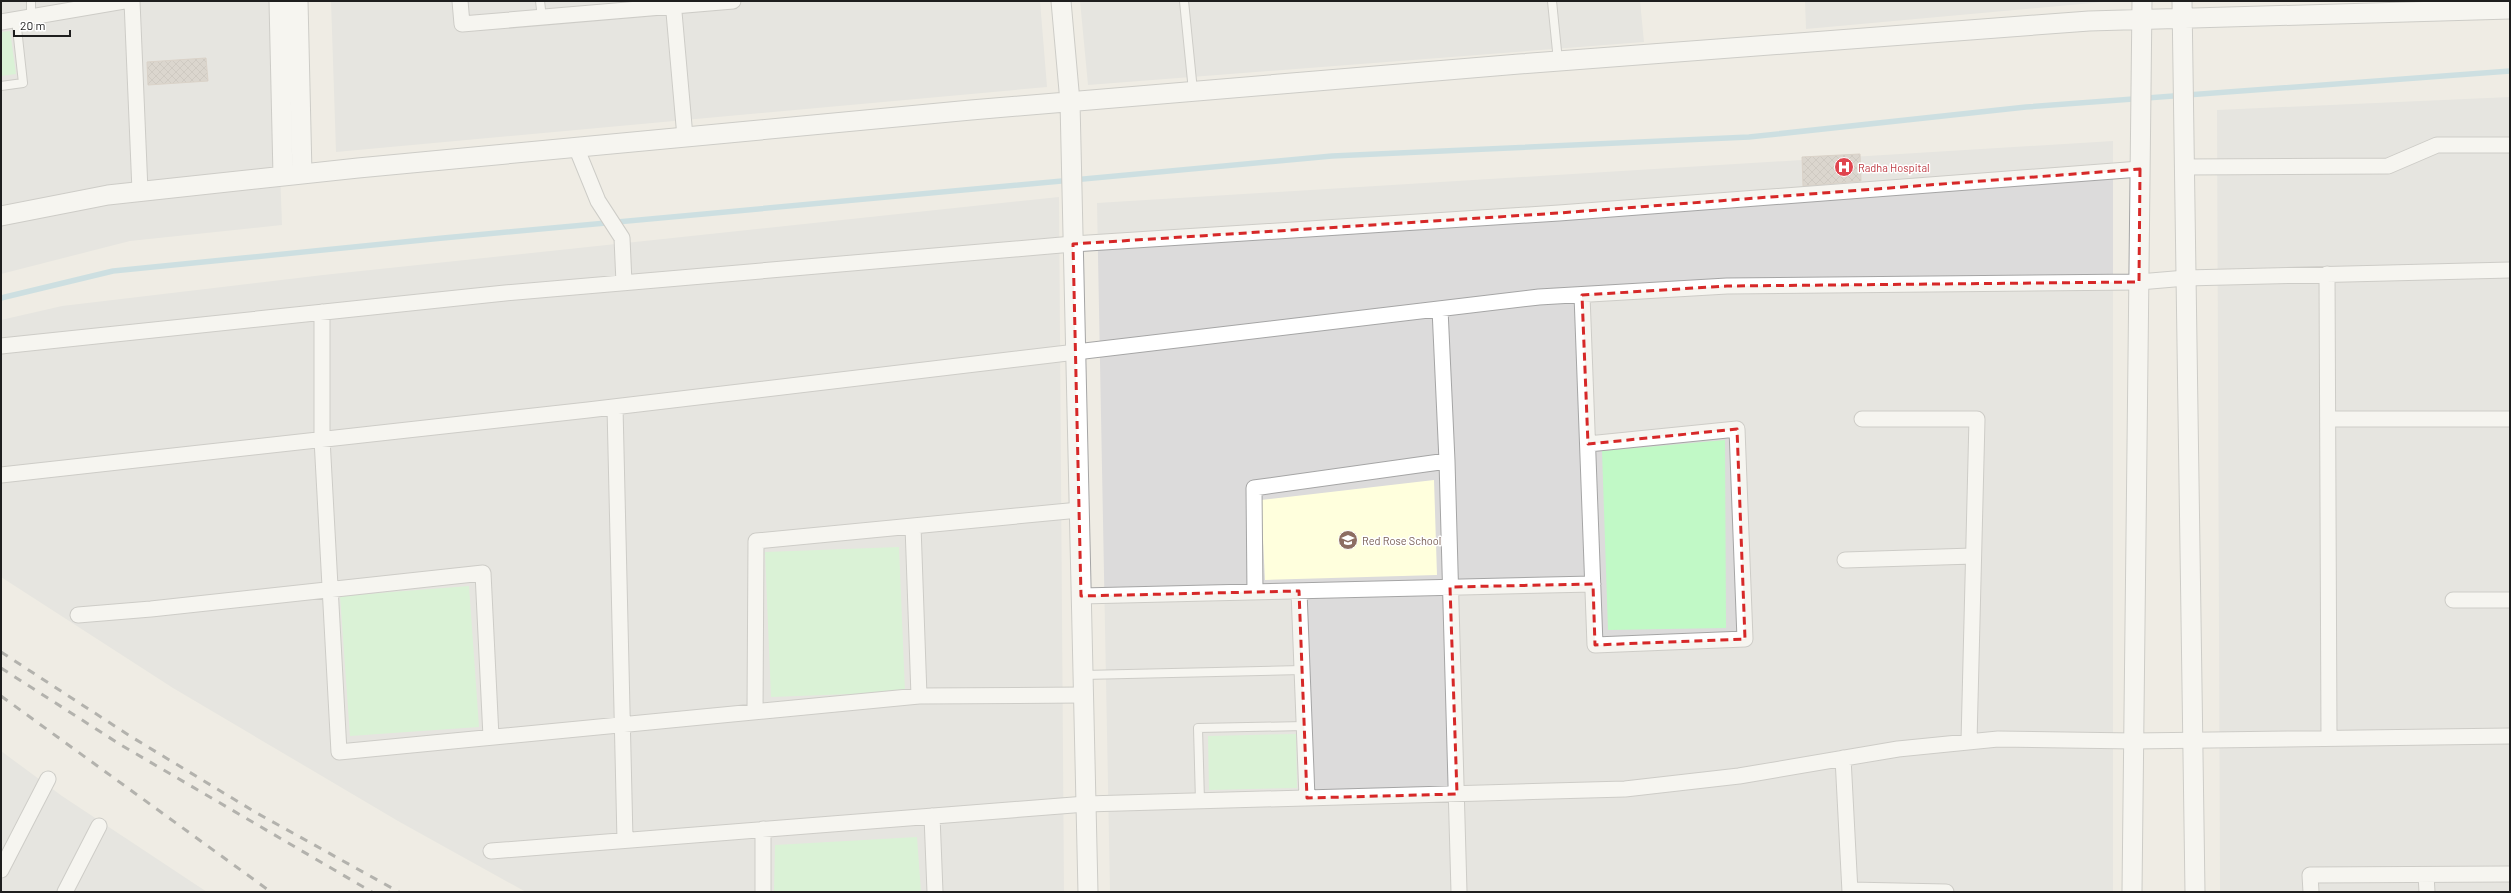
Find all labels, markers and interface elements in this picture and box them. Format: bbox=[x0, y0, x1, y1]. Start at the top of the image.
scale bar bbox=[14, 12, 70, 38]
text: 20 m bbox=[20, 18, 46, 32]
hospital icon: Radha Hospital bbox=[1833, 156, 1855, 178]
place label: Radha Hospital bbox=[1858, 161, 1930, 174]
school or university icon: Red Rose School bbox=[1337, 529, 1359, 551]
place label: Red Rose School bbox=[1362, 534, 1441, 547]

